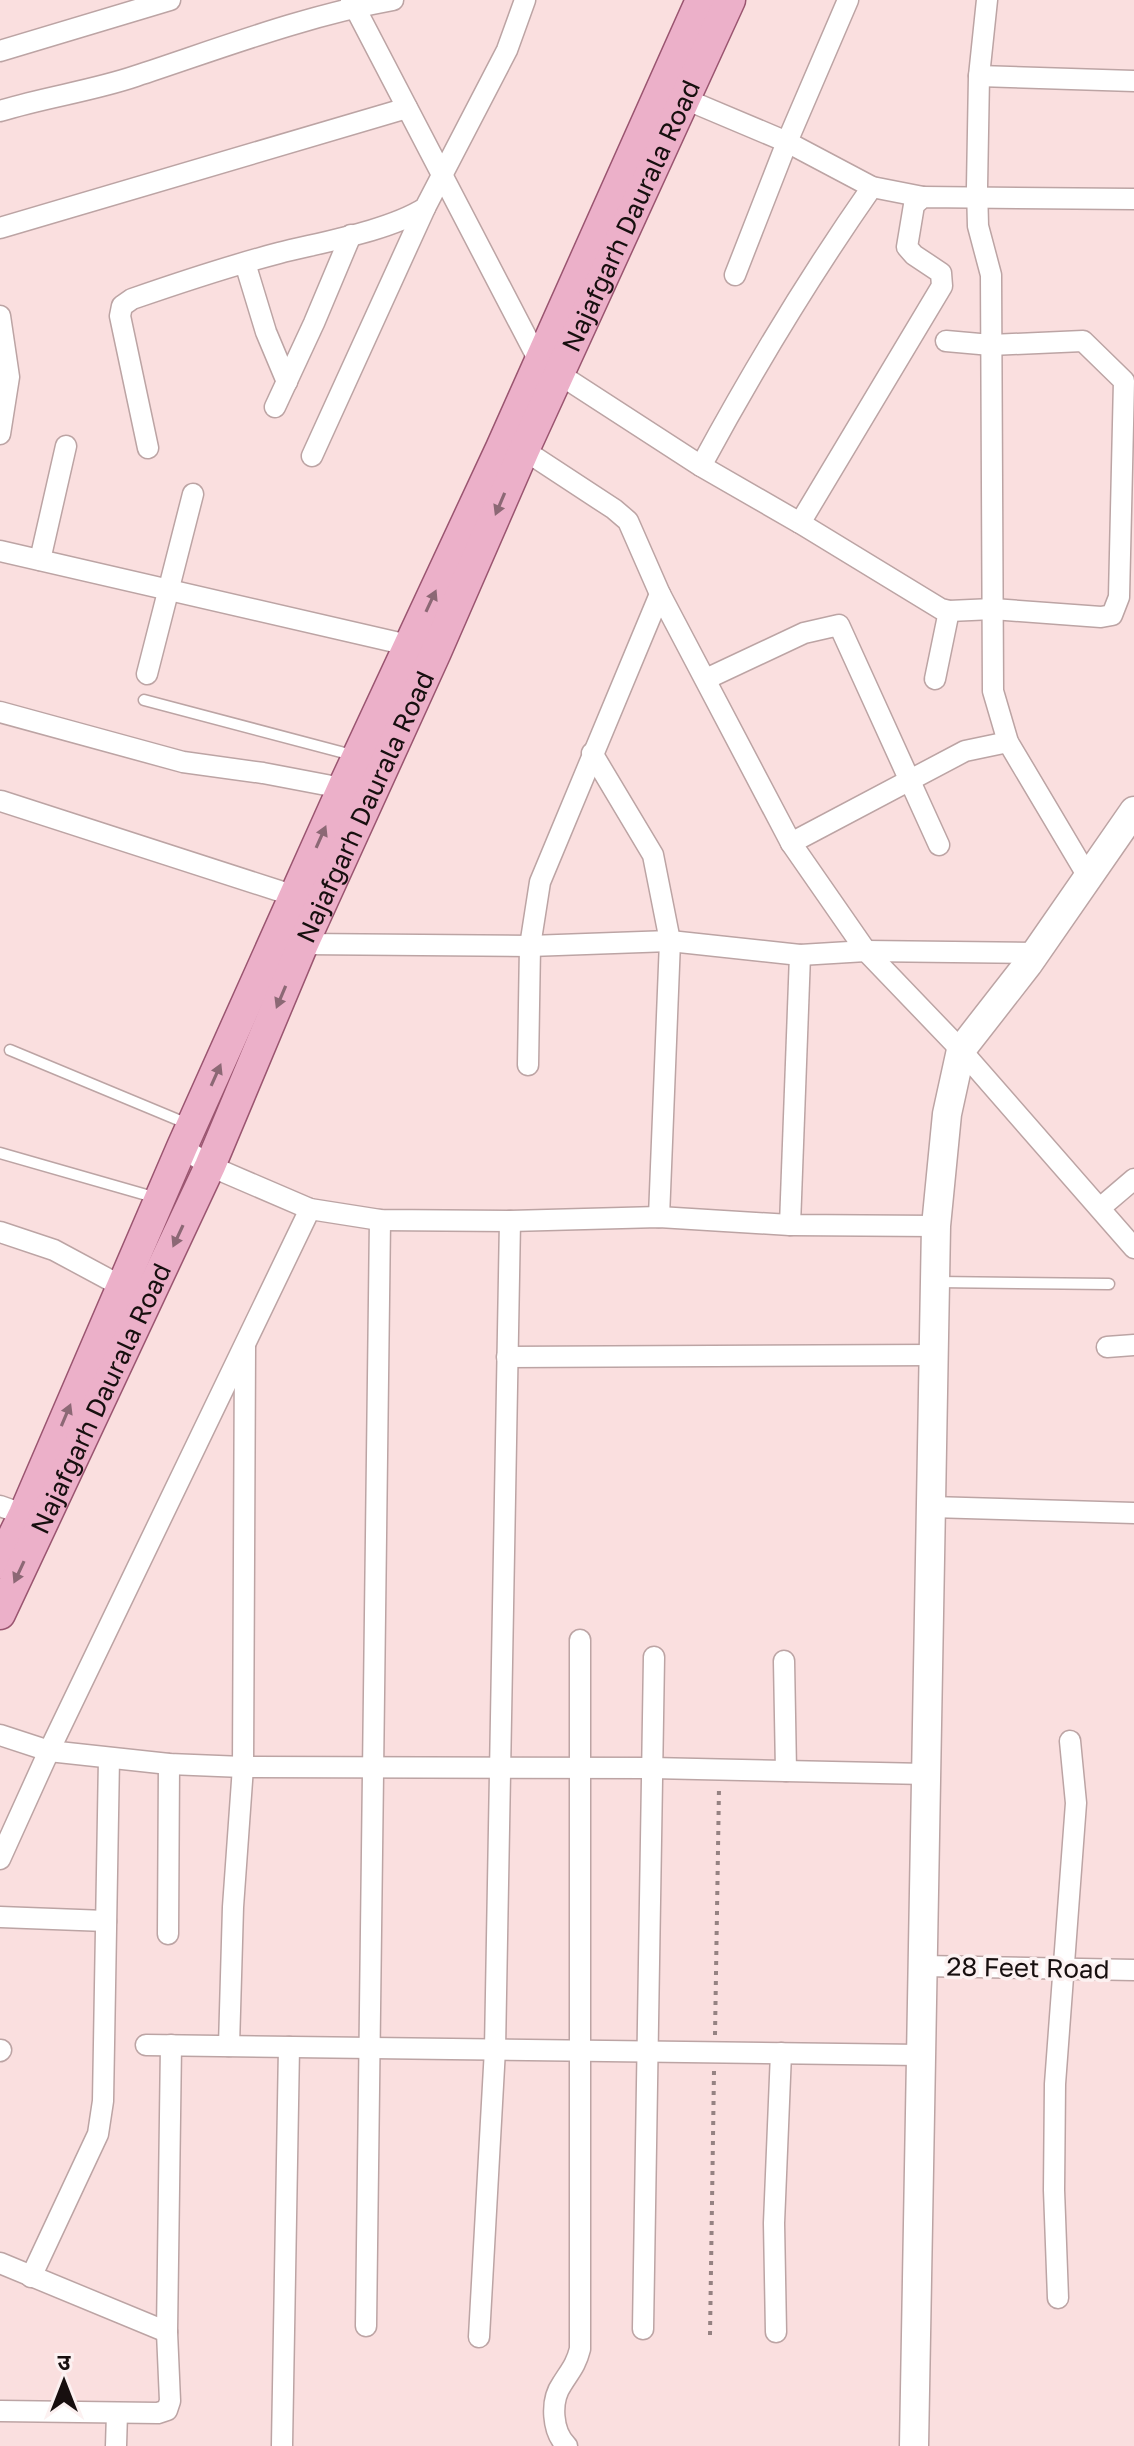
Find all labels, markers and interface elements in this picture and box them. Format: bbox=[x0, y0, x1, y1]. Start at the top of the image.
street label: Najafgarh Daurala Road bbox=[555, 75, 706, 356]
one-way arrow bbox=[494, 492, 507, 516]
one-way arrow bbox=[424, 589, 437, 613]
street label: Najafgarh Daurala Road bbox=[290, 666, 440, 948]
one-way arrow bbox=[314, 825, 328, 849]
one-way arrow bbox=[274, 985, 287, 1009]
one-way arrow bbox=[209, 1063, 223, 1086]
one-way arrow bbox=[171, 1224, 184, 1247]
street label: Najafgarh Daurala Road bbox=[24, 1258, 177, 1539]
one-way arrow bbox=[60, 1403, 73, 1427]
one-way arrow bbox=[12, 1561, 26, 1584]
street label: 28 Feet Road bbox=[946, 1951, 1110, 1984]
north arrow bbox=[24, 2342, 104, 2422]
text: उ bbox=[58, 2348, 72, 2375]

